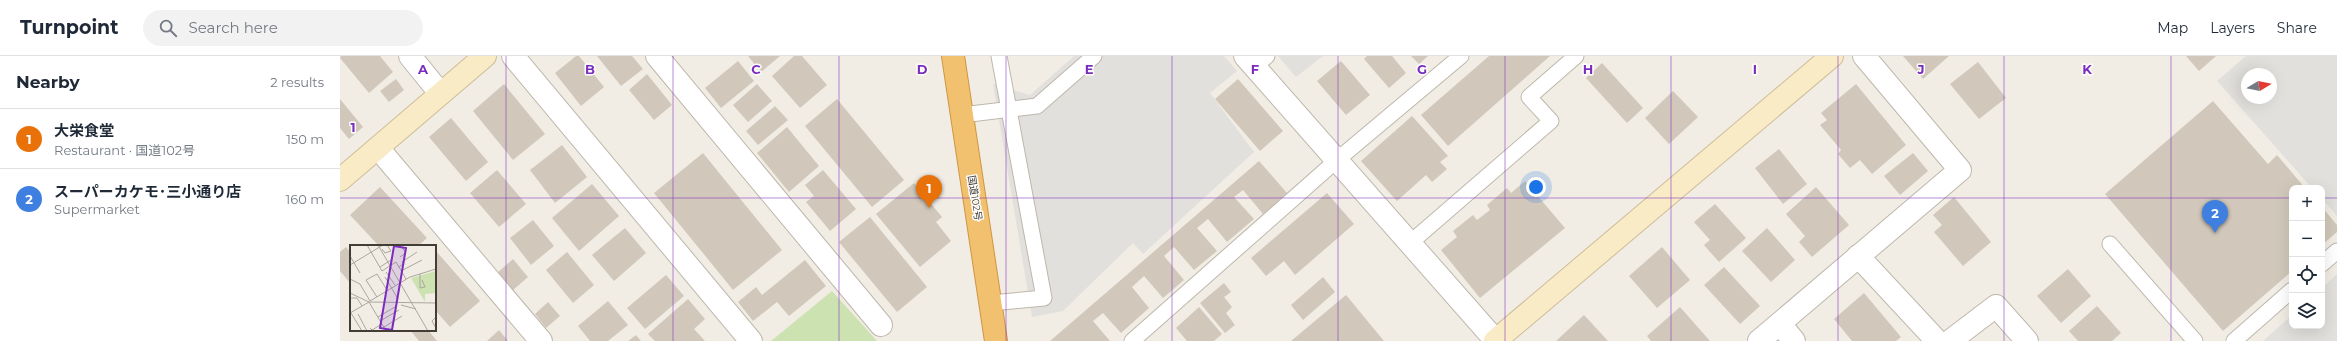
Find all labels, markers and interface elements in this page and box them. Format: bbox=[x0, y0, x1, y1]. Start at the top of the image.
search box bbox=[143, 10, 423, 46]
text: Turnpoint bbox=[20, 16, 119, 39]
icon: search bbox=[157, 17, 179, 39]
text: Search here bbox=[189, 18, 278, 37]
text: Map bbox=[2157, 19, 2188, 37]
text: Layers bbox=[2210, 19, 2255, 37]
text: Share bbox=[2277, 19, 2317, 37]
text: A bbox=[417, 61, 429, 77]
text: B bbox=[585, 61, 595, 77]
text: C bbox=[751, 61, 761, 77]
text: D bbox=[917, 61, 928, 77]
text: E bbox=[1085, 61, 1094, 77]
text: F bbox=[1251, 61, 1259, 77]
text: G bbox=[1417, 61, 1427, 77]
text: H bbox=[1583, 61, 1593, 77]
text: I bbox=[1753, 61, 1757, 77]
text: J bbox=[1916, 61, 1925, 77]
text: K bbox=[2082, 61, 2092, 77]
north arrow bbox=[2241, 68, 2277, 104]
text: Nearby bbox=[16, 72, 80, 92]
text: 2 results bbox=[270, 74, 324, 90]
text: 1 bbox=[350, 119, 356, 135]
text: 大栄食堂 bbox=[54, 121, 114, 140]
text: 1 bbox=[26, 131, 32, 147]
text: 150 m bbox=[286, 131, 324, 147]
text: Restaurant · 国道102号 bbox=[54, 142, 195, 158]
street label: 国道102号 bbox=[965, 174, 985, 222]
pin: 1 bbox=[916, 175, 942, 208]
your location bbox=[1526, 177, 1546, 197]
text: スーパーカケモ･三小通り店 bbox=[54, 182, 241, 201]
map controls bbox=[2289, 185, 2325, 329]
button: + bbox=[2289, 185, 2325, 221]
text: 2 bbox=[25, 191, 33, 207]
text: 160 m bbox=[286, 191, 324, 207]
pin: 2 bbox=[2202, 200, 2228, 233]
text: Supermarket bbox=[54, 201, 140, 217]
button: − bbox=[2289, 221, 2325, 257]
inset map bbox=[350, 245, 436, 331]
button: locate bbox=[2289, 257, 2325, 293]
button: layers bbox=[2289, 293, 2325, 329]

